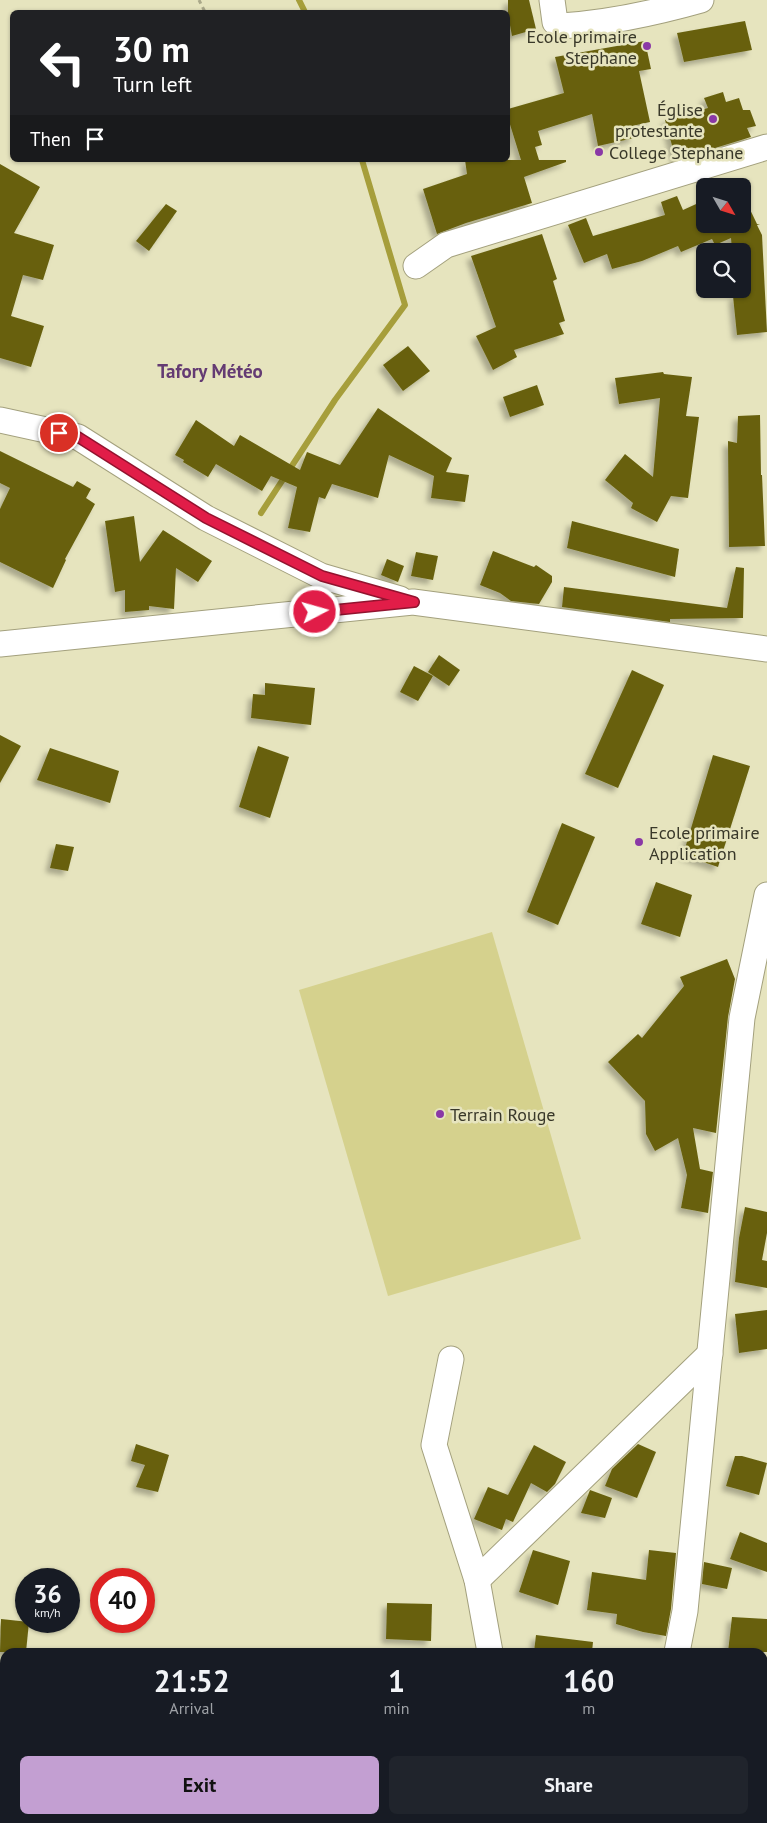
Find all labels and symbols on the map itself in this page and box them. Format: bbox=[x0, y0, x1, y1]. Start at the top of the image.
place label: Ecole primaire Stephane bbox=[526, 25, 637, 69]
marker: Ecole primaire Stephane bbox=[641, 40, 653, 52]
place label: Église protestante bbox=[615, 98, 703, 142]
marker: Église protestante bbox=[707, 113, 719, 125]
place label: College Stephane bbox=[609, 141, 743, 164]
marker: College Stephane bbox=[593, 146, 605, 158]
north arrow bbox=[696, 178, 751, 232]
district label: Tafory Météo bbox=[157, 359, 263, 383]
pin bbox=[38, 412, 80, 454]
position arrow bbox=[288, 585, 340, 637]
place label: Ecole primaire Application bbox=[649, 821, 760, 865]
marker: Ecole primaire Application bbox=[633, 836, 645, 848]
place label: Terrain Rouge bbox=[450, 1103, 555, 1126]
marker: Terrain Rouge bbox=[434, 1108, 446, 1120]
speed limit sign: 40 bbox=[90, 1568, 155, 1633]

